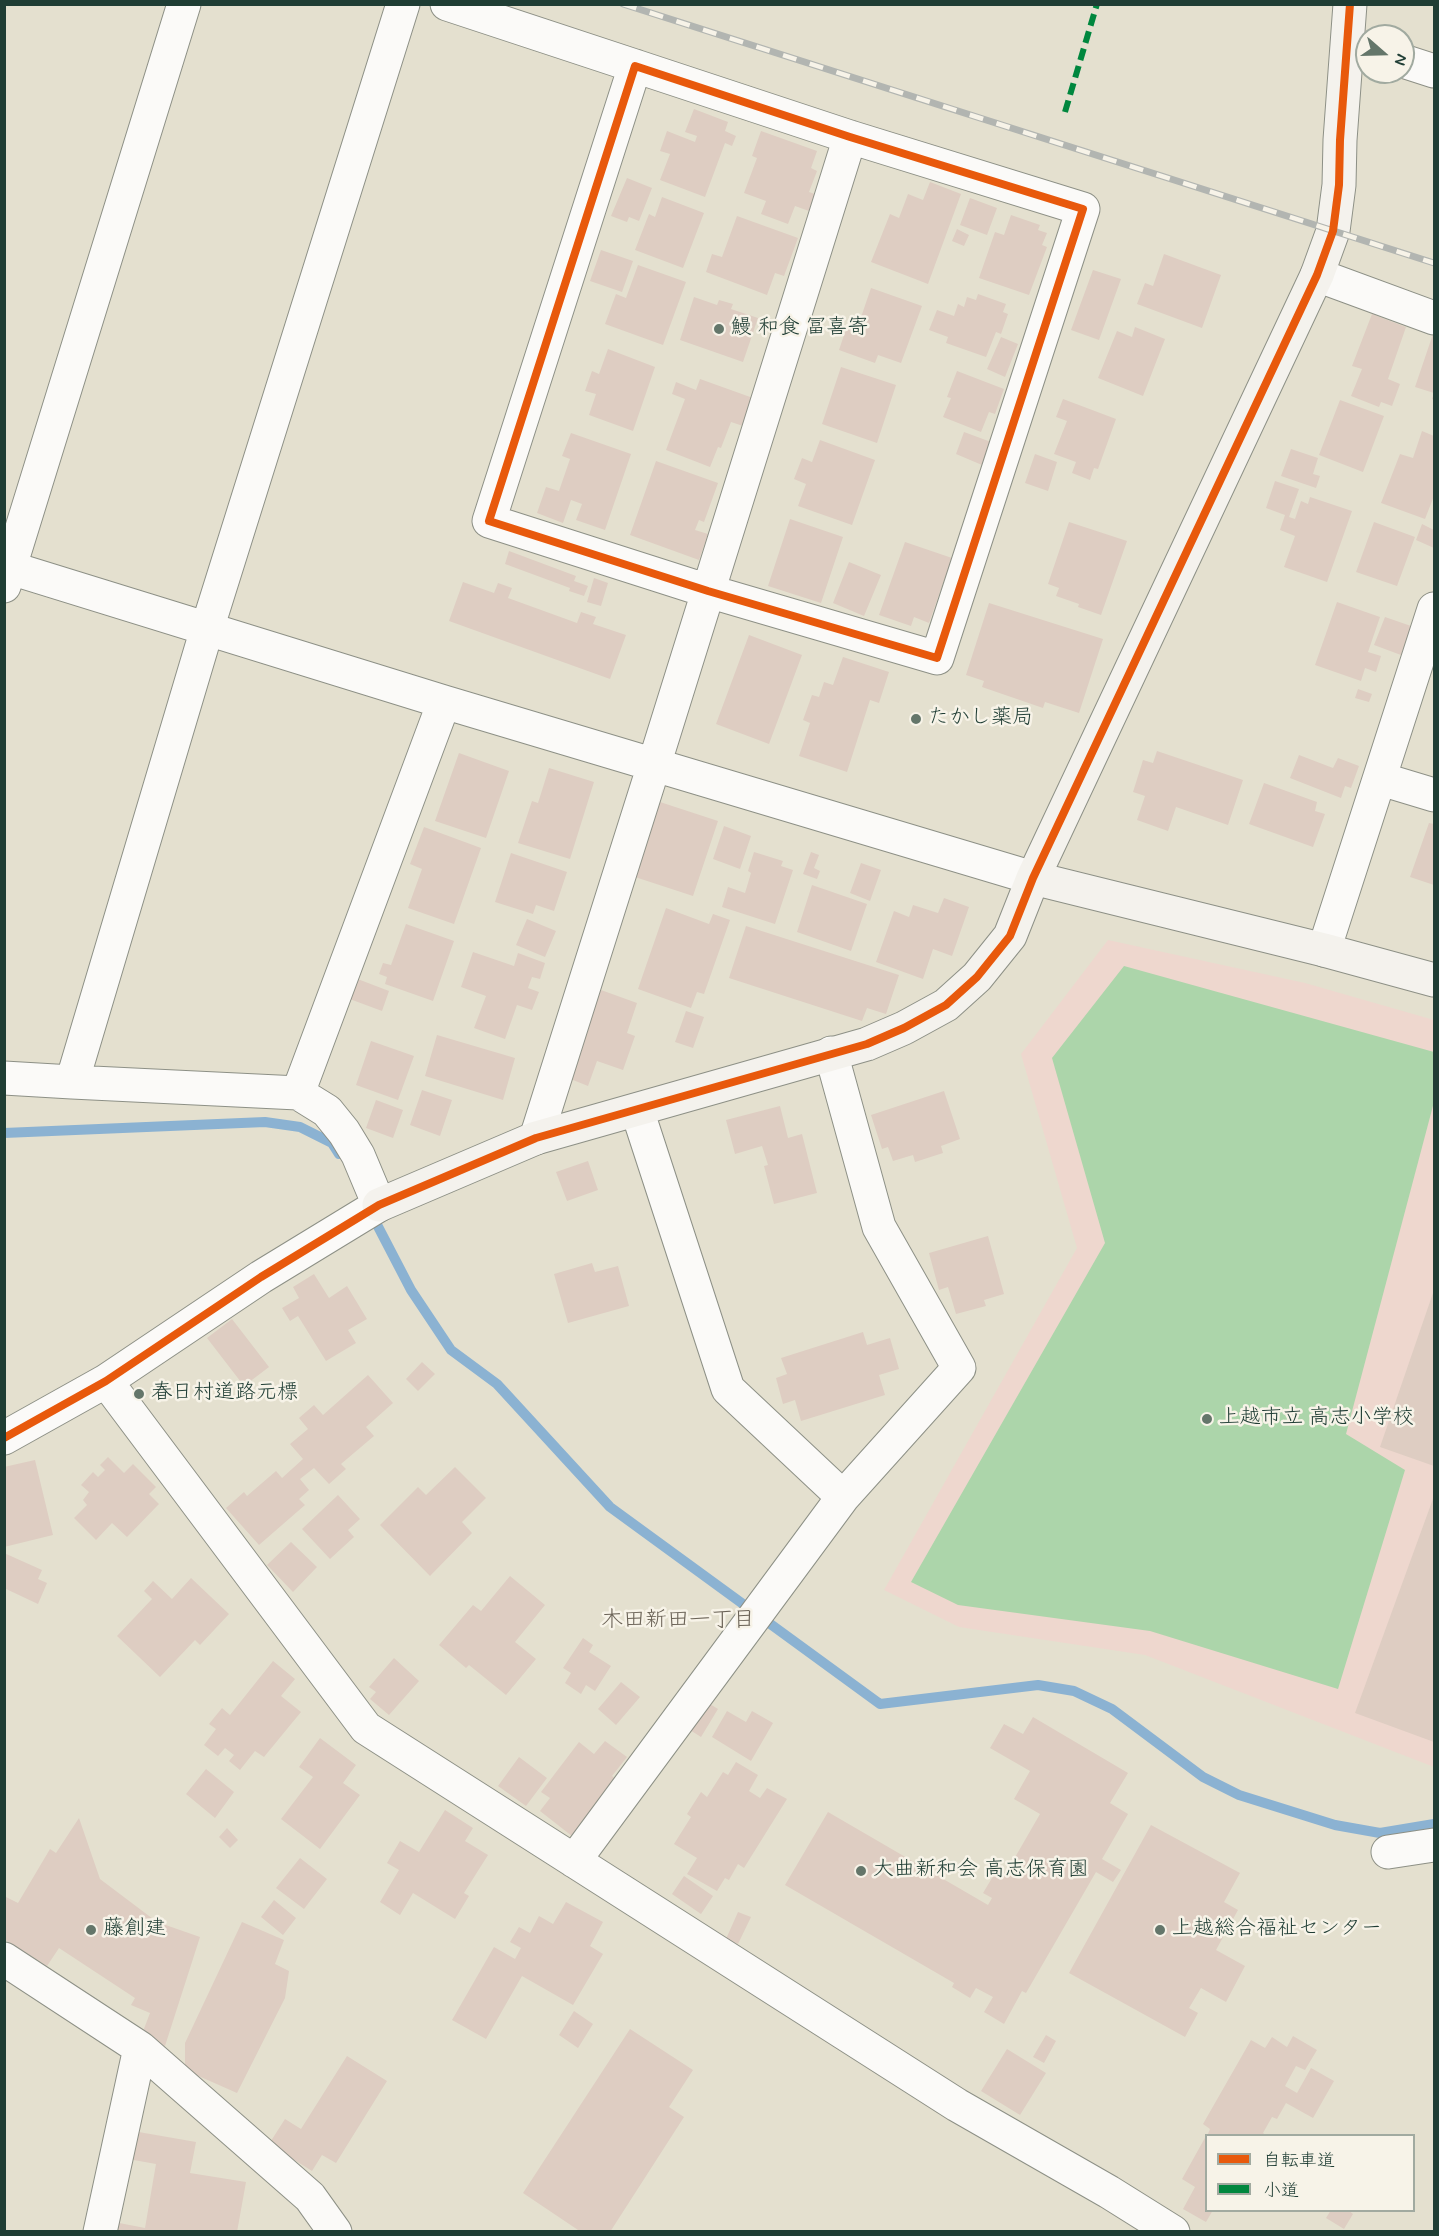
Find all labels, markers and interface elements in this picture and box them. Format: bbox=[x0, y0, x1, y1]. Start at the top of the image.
north arrow bbox=[1355, 24, 1415, 84]
text: N bbox=[1389, 51, 1412, 68]
place label: 鰻 和食 冨喜寄 bbox=[731, 316, 868, 342]
marker: 鰻 和食 冨喜寄 bbox=[712, 322, 726, 336]
place label: たかし薬局 bbox=[928, 706, 1033, 732]
marker: たかし薬局 bbox=[909, 712, 923, 726]
place label: 春日村道路元標 bbox=[151, 1381, 298, 1407]
marker: 春日村道路元標 bbox=[132, 1387, 146, 1401]
place label: 上越市立 高志小学校 bbox=[1219, 1406, 1414, 1432]
marker: 上越市立 高志小学校 bbox=[1200, 1412, 1214, 1426]
district label: 木田新田一丁目 bbox=[601, 1608, 755, 1634]
place label: 大曲新和会 高志保育園 bbox=[873, 1858, 1089, 1884]
marker: 大曲新和会 高志保育園 bbox=[854, 1864, 868, 1878]
place label: 藤創建 bbox=[103, 1917, 166, 1943]
place label: 上越総合福祉センター bbox=[1172, 1917, 1382, 1943]
marker: 藤創建 bbox=[84, 1923, 98, 1937]
marker: 上越総合福祉センター bbox=[1153, 1923, 1167, 1937]
legend bbox=[1205, 2134, 1415, 2212]
text: 自転車道 bbox=[1263, 2149, 1335, 2173]
text: 小道 bbox=[1263, 2179, 1299, 2203]

